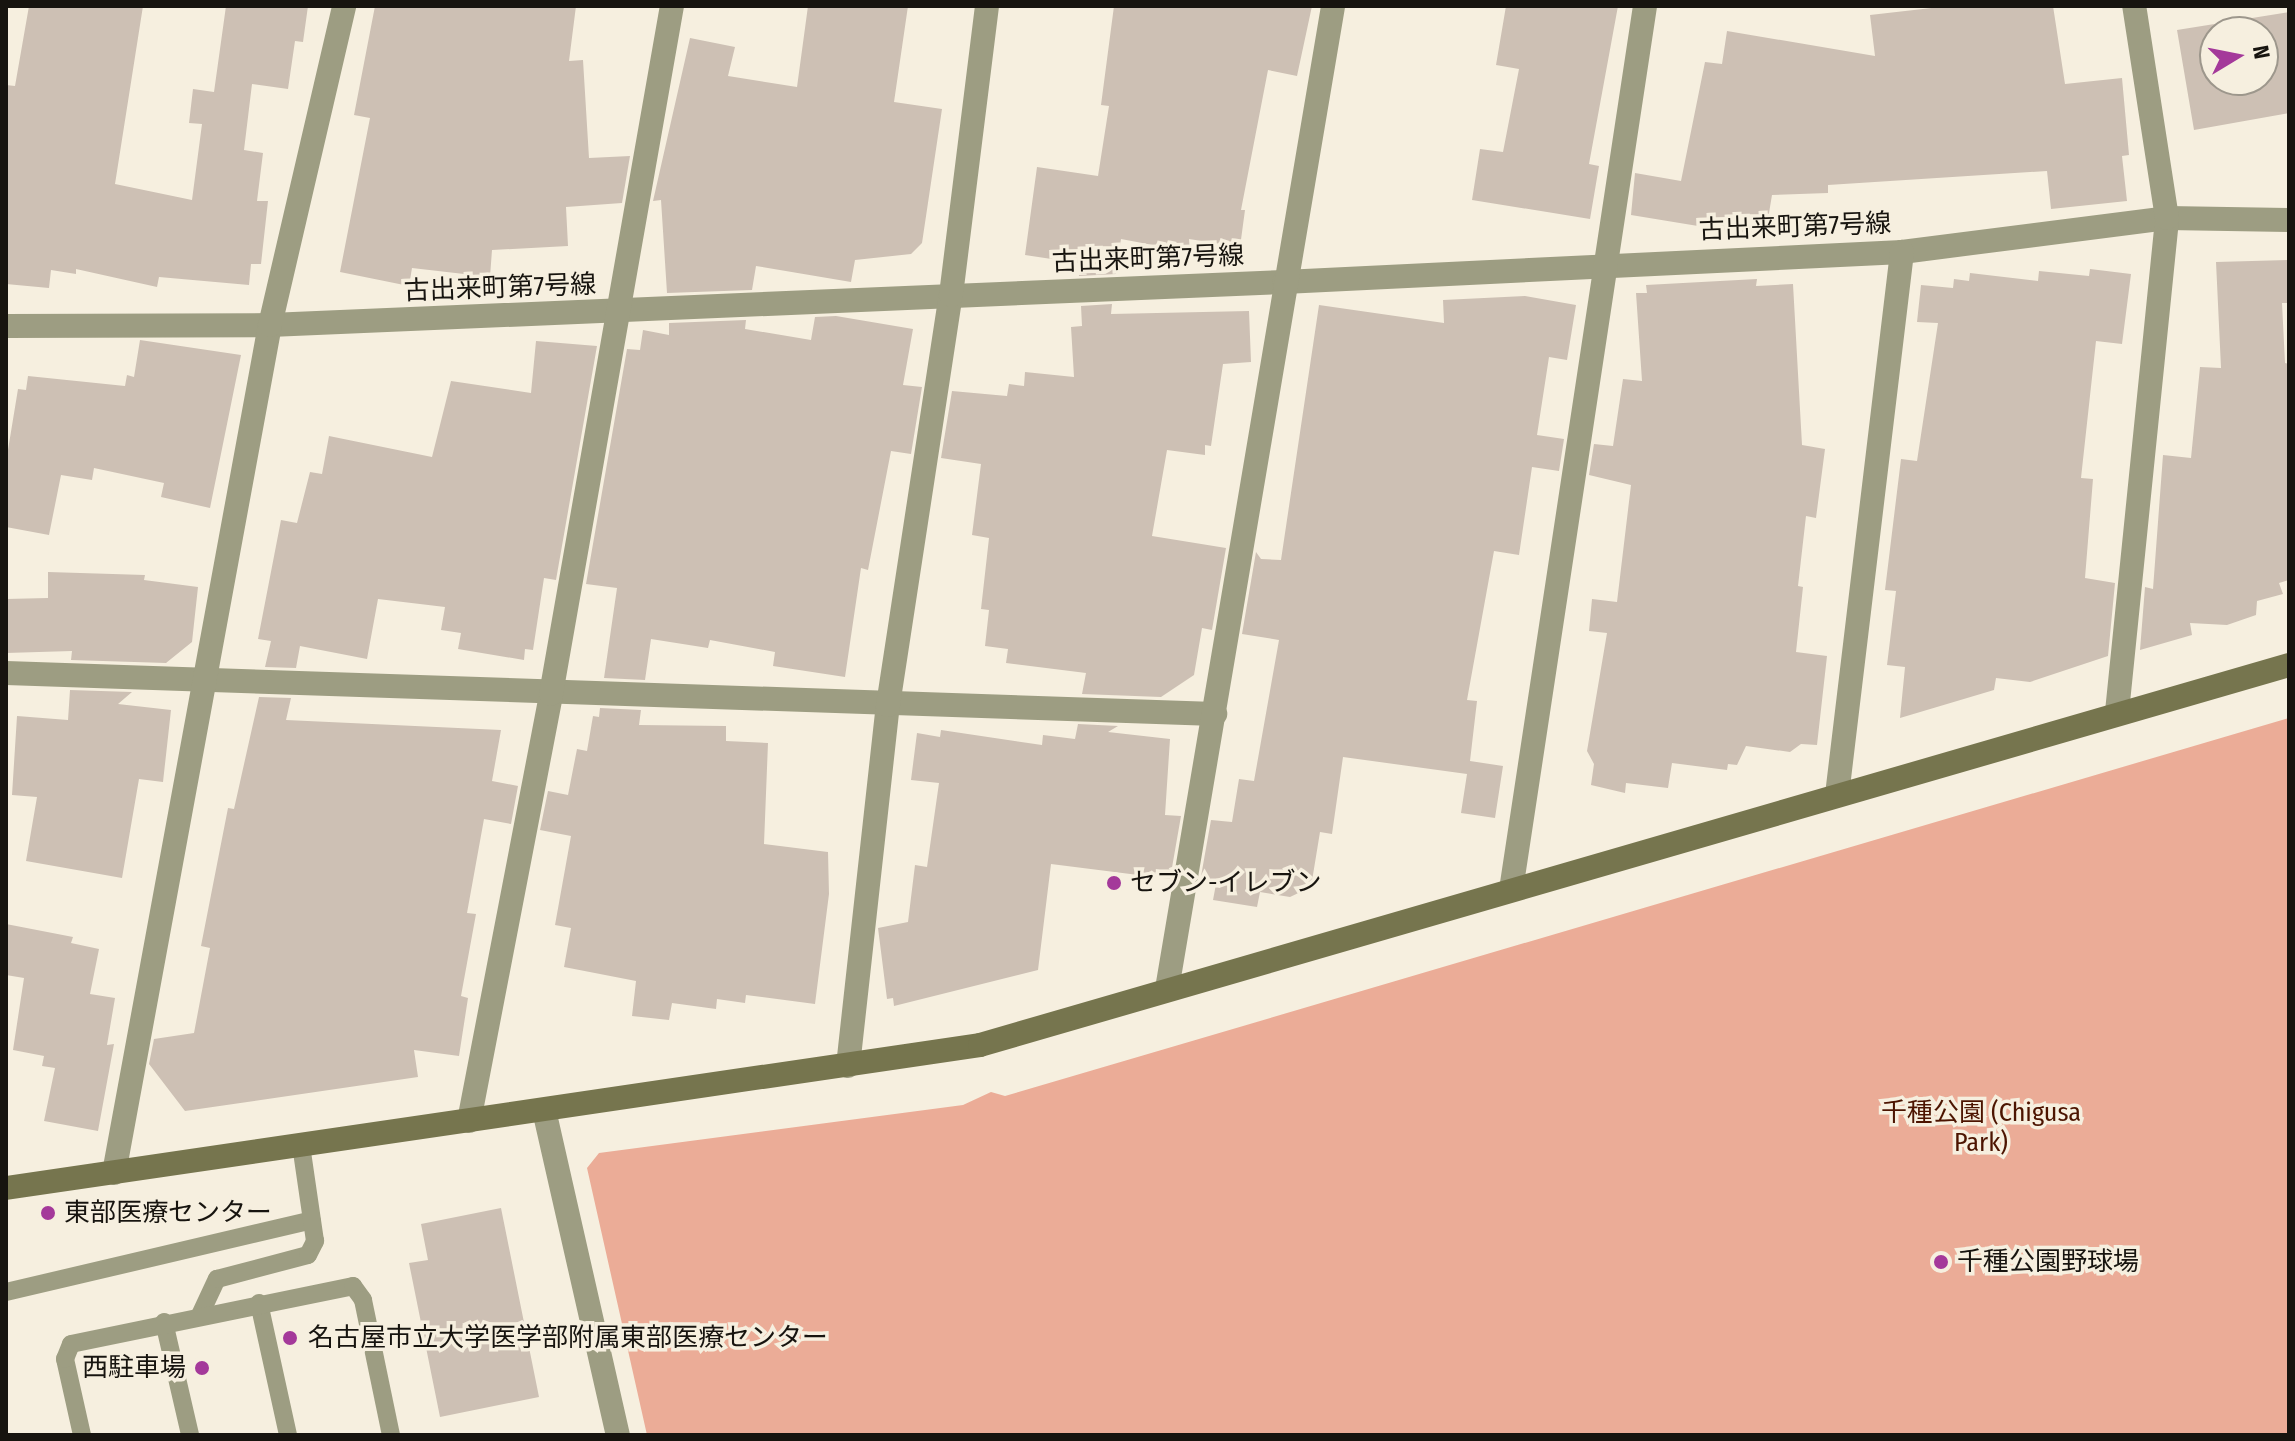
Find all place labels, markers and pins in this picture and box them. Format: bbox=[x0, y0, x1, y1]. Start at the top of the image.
place label: セブン-イレブン bbox=[1130, 867, 1322, 899]
marker: セブン-イレブン bbox=[1105, 874, 1123, 892]
place label: 東部医療センター bbox=[64, 1197, 272, 1229]
marker: 東部医療センター bbox=[39, 1204, 57, 1222]
place label: 千種公園野球場 bbox=[1957, 1246, 2139, 1278]
marker: 千種公園野球場 bbox=[1932, 1253, 1950, 1271]
place label: 名古屋市立大学医学部附属東部医療センター bbox=[308, 1322, 828, 1354]
marker: 名古屋市立大学医学部附属東部医療センター bbox=[279, 1327, 301, 1349]
place label: 西駐車場 bbox=[82, 1352, 186, 1384]
marker: 西駐車場 bbox=[193, 1359, 211, 1377]

